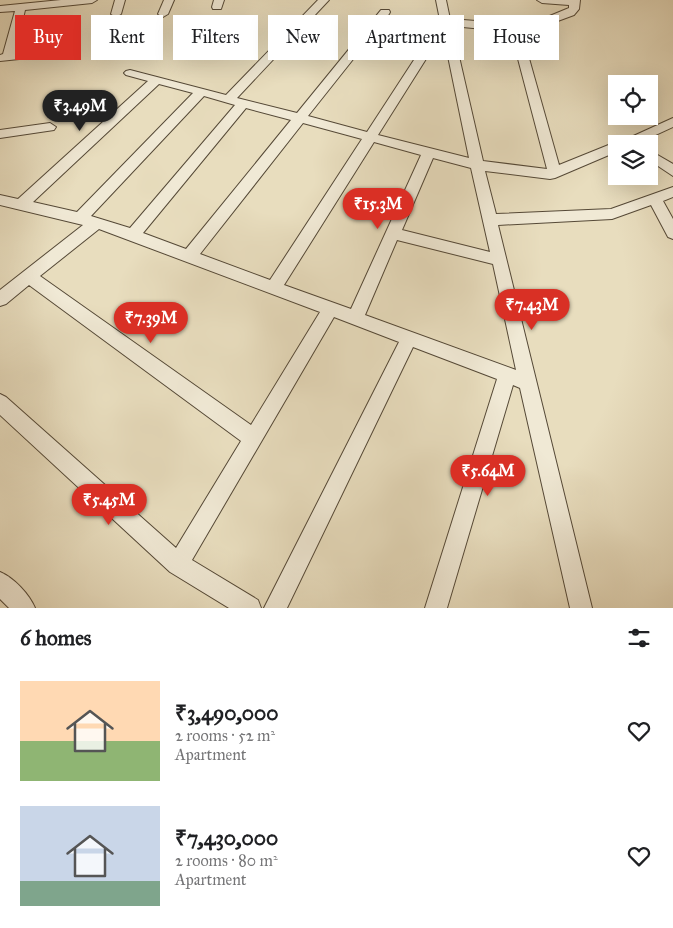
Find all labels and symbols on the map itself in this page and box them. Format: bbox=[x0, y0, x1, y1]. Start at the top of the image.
pin: ₹3.49M bbox=[39, 90, 121, 132]
pin: ₹15.3M bbox=[337, 188, 419, 230]
pin: ₹7.43M bbox=[491, 288, 573, 331]
pin: ₹7.39M bbox=[110, 302, 192, 344]
pin: ₹5.64M bbox=[447, 454, 529, 497]
pin: ₹5.45M bbox=[68, 484, 150, 526]

